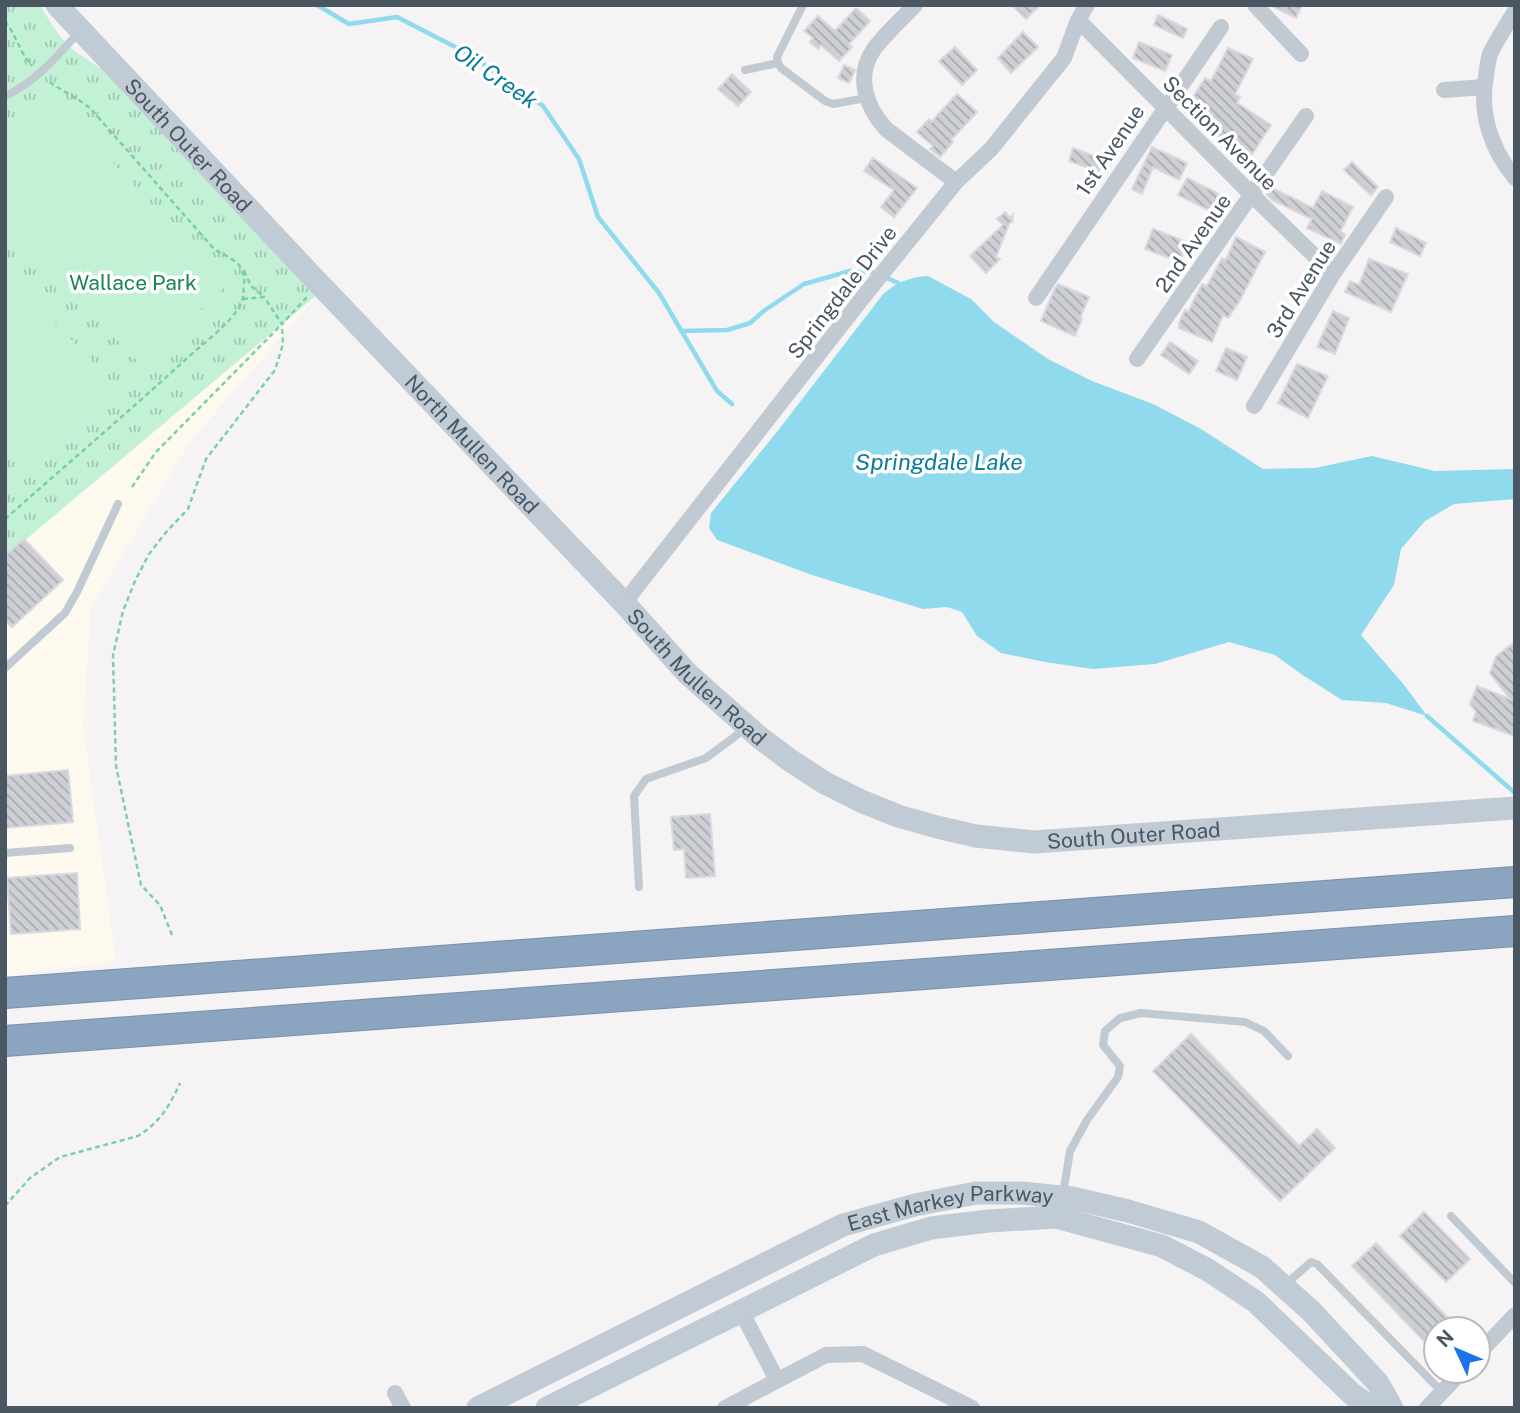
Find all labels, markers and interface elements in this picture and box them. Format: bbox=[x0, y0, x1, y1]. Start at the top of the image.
water label: Oil Creek bbox=[449, 38, 544, 114]
street label: Section Avenue bbox=[1158, 71, 1282, 195]
street label: South Outer Road bbox=[120, 73, 257, 217]
street label: 1st Avenue bbox=[1070, 100, 1150, 200]
street label: 2nd Avenue bbox=[1150, 189, 1236, 297]
street label: Springdale Drive bbox=[782, 220, 902, 364]
street label: 3rd Avenue bbox=[1261, 235, 1341, 343]
park label: Wallace Park bbox=[69, 270, 197, 295]
street label: North Mullen Road bbox=[400, 369, 544, 519]
water label: Springdale Lake bbox=[855, 448, 1023, 475]
street label: South Mullen Road bbox=[622, 603, 772, 750]
street label: South Outer Road bbox=[1046, 816, 1221, 854]
street label: East Markey Parkway bbox=[844, 1180, 1055, 1236]
north arrow bbox=[1422, 1315, 1492, 1385]
text: N bbox=[1432, 1325, 1458, 1351]

